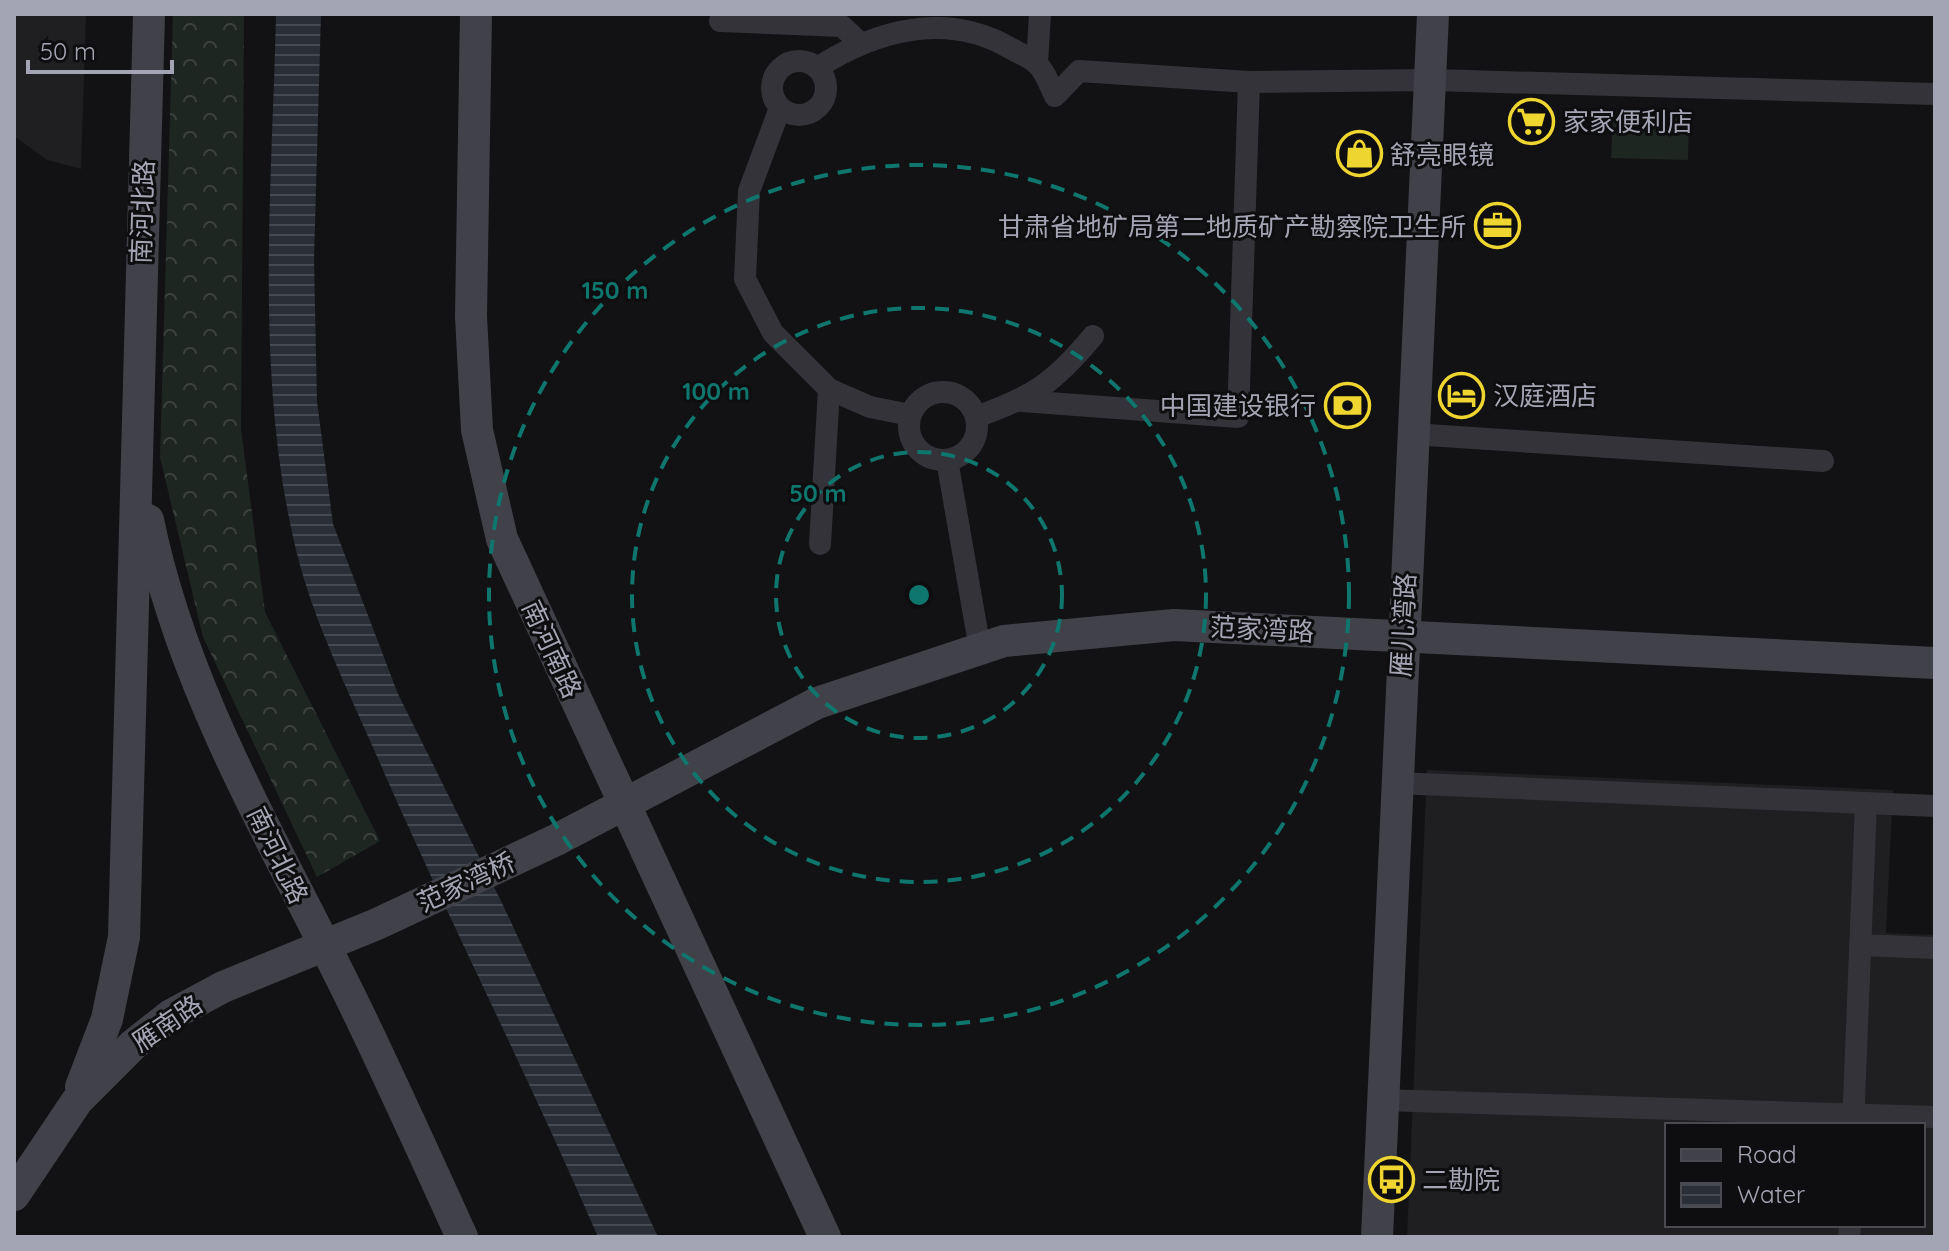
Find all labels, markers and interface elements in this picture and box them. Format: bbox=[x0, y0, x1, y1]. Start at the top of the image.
scale bar bbox=[28, 24, 172, 74]
text: 50 m bbox=[40, 36, 96, 66]
supermarket icon: 家家便利店 bbox=[1508, 97, 1556, 145]
place label: 家家便利店 bbox=[1563, 105, 1693, 138]
shop icon: 舒亮眼镜 bbox=[1335, 130, 1383, 178]
place label: 舒亮眼镜 bbox=[1390, 138, 1494, 171]
street label: 南河北路 bbox=[124, 159, 160, 265]
office icon: 甘肃省地矿局第二地质矿产勘察院卫生所 bbox=[1473, 202, 1521, 250]
place label: 甘肃省地矿局第二地质矿产勘察院卫生所 bbox=[998, 210, 1466, 243]
text: 150 m bbox=[582, 275, 648, 305]
hotel icon: 汉庭酒店 bbox=[1438, 371, 1486, 419]
text: 100 m bbox=[682, 376, 750, 406]
place label: 汉庭酒店 bbox=[1493, 379, 1597, 412]
bank icon: 中国建设银行 bbox=[1323, 381, 1371, 429]
place label: 中国建设银行 bbox=[1160, 389, 1316, 422]
text: 50 m bbox=[789, 478, 847, 508]
street label: 雁儿湾路 bbox=[1384, 572, 1422, 678]
centre of rings bbox=[905, 581, 933, 609]
street label: 南河南路 bbox=[515, 595, 589, 703]
street label: 范家湾路 bbox=[1209, 610, 1315, 648]
street label: 南河北路 bbox=[240, 801, 316, 909]
street label: 范家湾桥 bbox=[412, 845, 520, 919]
street label: 雁南路 bbox=[125, 988, 209, 1058]
legend bbox=[1665, 1123, 1925, 1227]
text: Road bbox=[1737, 1139, 1797, 1169]
bus stop icon: 二勘院 bbox=[1367, 1155, 1415, 1203]
place label: 二勘院 bbox=[1422, 1163, 1500, 1196]
text: Water bbox=[1737, 1179, 1805, 1209]

